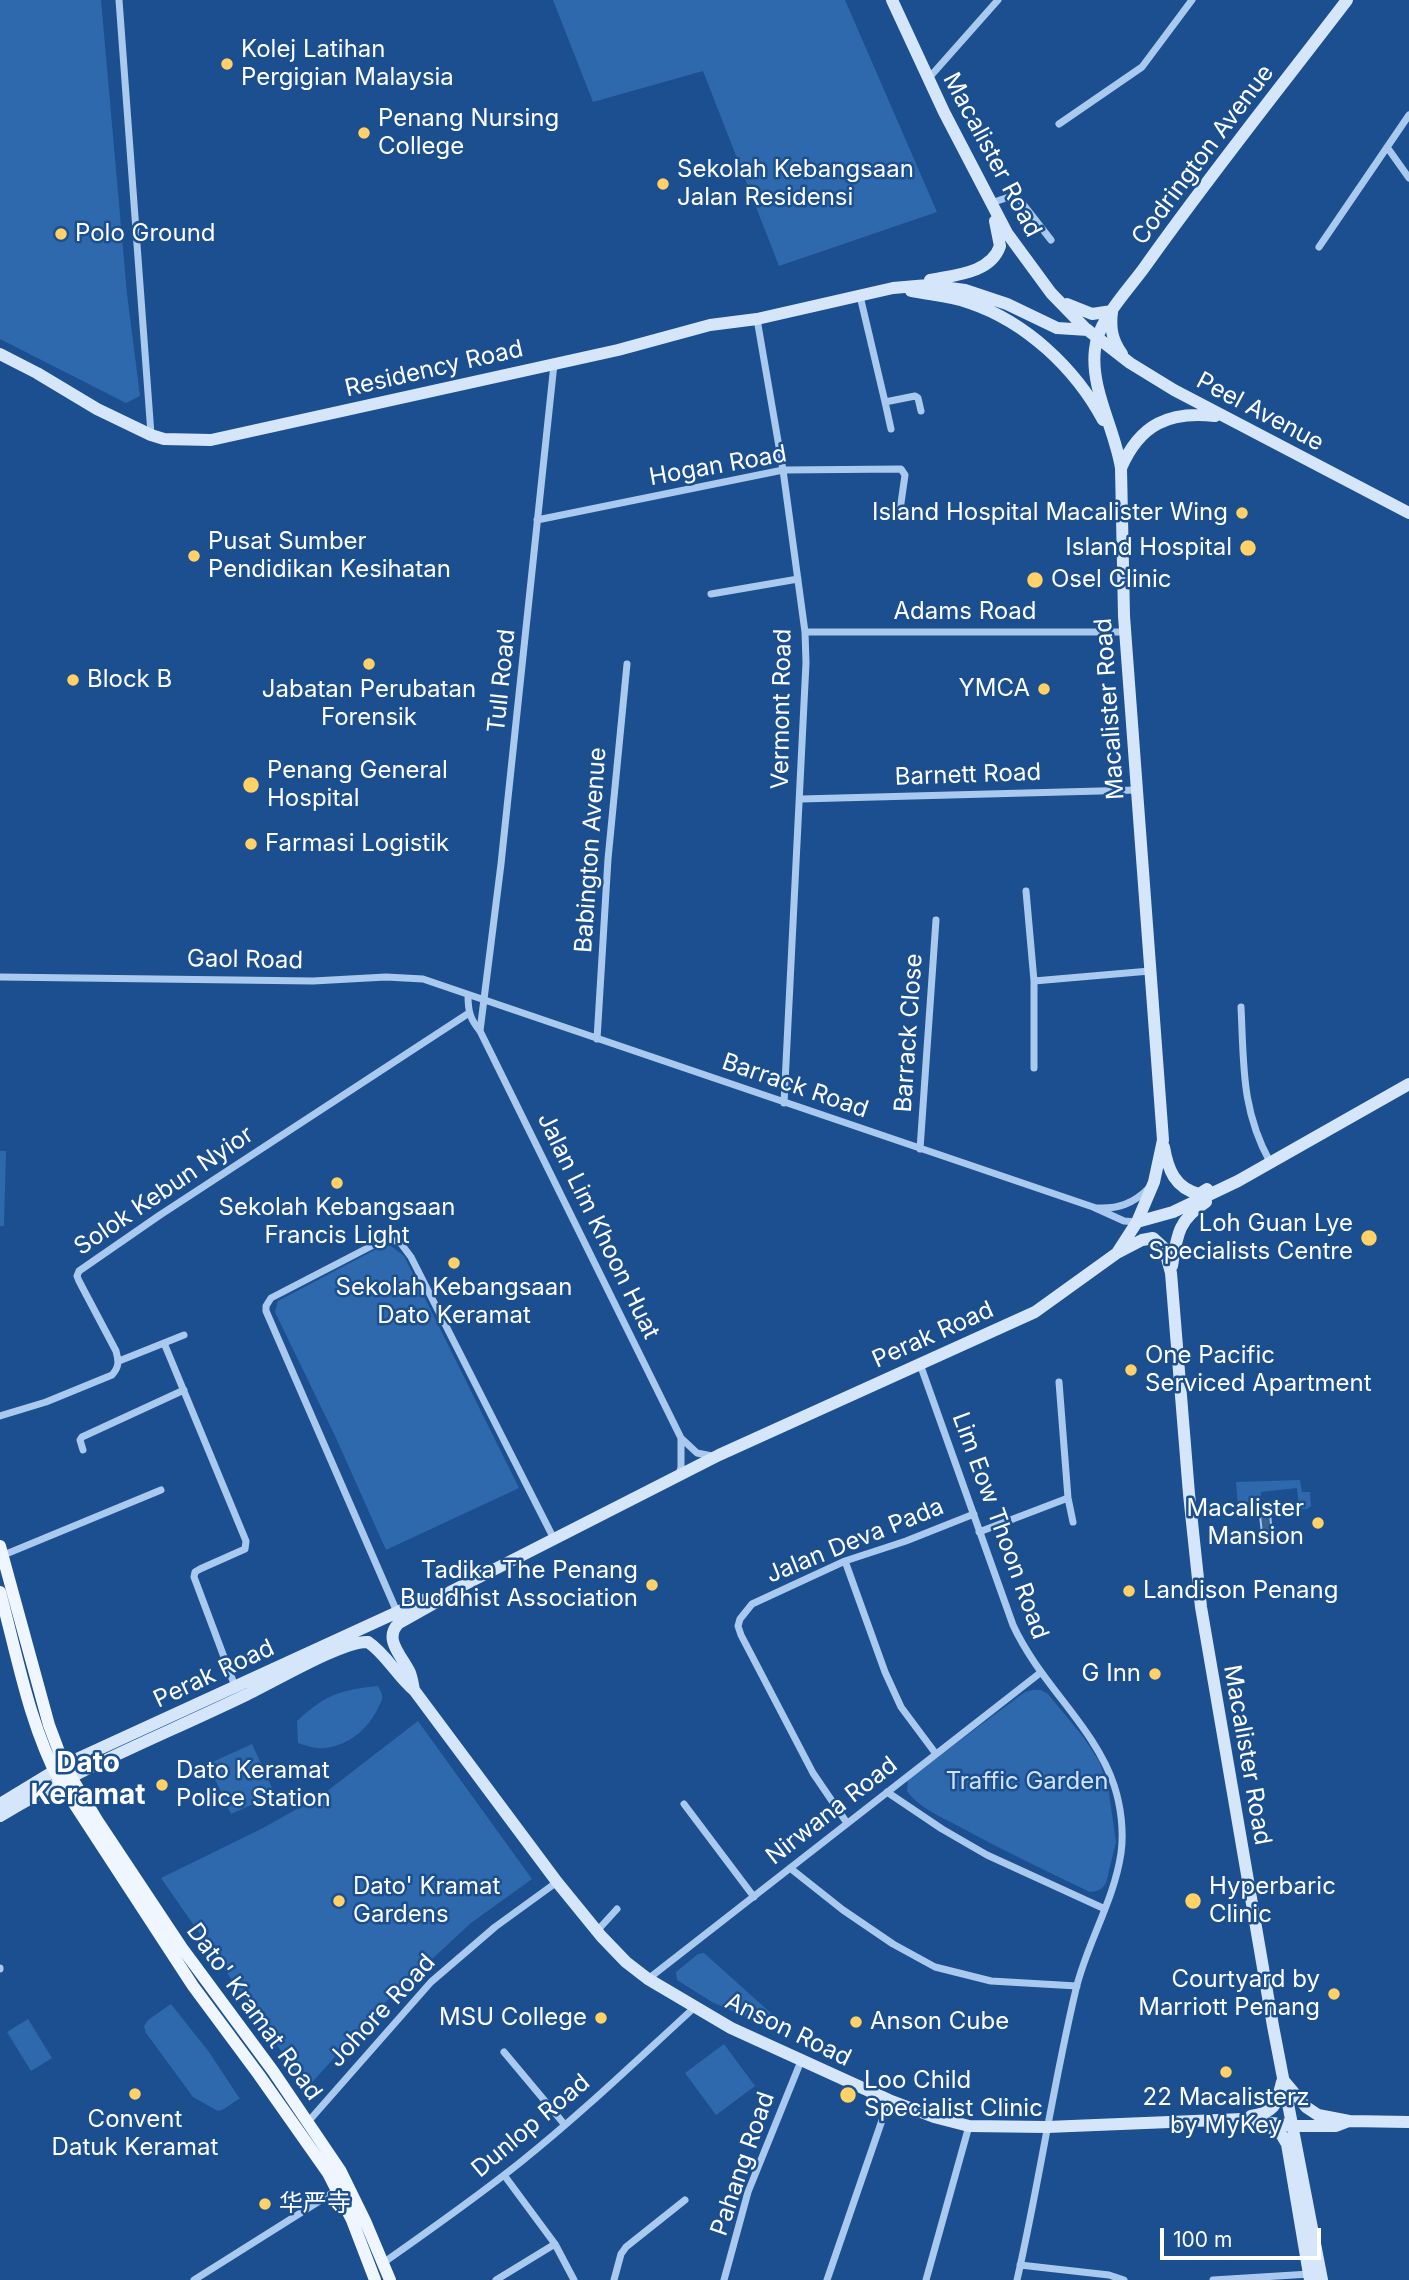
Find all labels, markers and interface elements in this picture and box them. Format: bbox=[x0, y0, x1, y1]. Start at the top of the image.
place label: Kolej Latihan Pergigian Malaysia bbox=[241, 36, 454, 92]
marker: Kolej Latihan Pergigian Malaysia bbox=[219, 56, 235, 72]
street label: Codrington Avenue bbox=[1126, 59, 1280, 251]
street label: Macalister Road bbox=[937, 68, 1047, 242]
place label: Penang Nursing College bbox=[378, 105, 559, 161]
marker: Penang Nursing College bbox=[356, 125, 372, 141]
place label: Sekolah Kebangsaan Jalan Residensi bbox=[677, 156, 914, 212]
marker: Sekolah Kebangsaan Jalan Residensi bbox=[655, 176, 671, 192]
place label: Polo Ground bbox=[75, 220, 216, 248]
marker: Polo Ground bbox=[53, 226, 69, 242]
street label: Residency Road bbox=[342, 335, 526, 403]
street label: Peel Avenue bbox=[1191, 366, 1329, 458]
street label: Hogan Road bbox=[647, 440, 789, 492]
place label: Island Hospital Macalister Wing bbox=[872, 499, 1228, 527]
marker: Island Hospital Macalister Wing bbox=[1234, 505, 1250, 521]
place label: Pusat Sumber Pendidikan Kesihatan bbox=[208, 528, 451, 584]
place label: Island Hospital bbox=[1065, 534, 1232, 562]
marker: Island Hospital bbox=[1238, 538, 1258, 558]
marker: Pusat Sumber Pendidikan Kesihatan bbox=[186, 548, 202, 564]
place label: Osel Clinic bbox=[1051, 566, 1171, 594]
marker: Osel Clinic bbox=[1025, 570, 1045, 590]
street label: Adams Road bbox=[893, 598, 1037, 626]
street label: Macalister Road bbox=[1089, 617, 1131, 801]
street label: Tull Road bbox=[482, 628, 522, 734]
street label: Vermont Road bbox=[766, 628, 798, 790]
marker: Jabatan Perubatan Forensik bbox=[361, 656, 377, 672]
place label: Block B bbox=[87, 666, 172, 694]
marker: Block B bbox=[65, 672, 81, 688]
place label: YMCA bbox=[958, 675, 1030, 703]
place label: Jabatan Perubatan Forensik bbox=[262, 676, 476, 732]
marker: YMCA bbox=[1036, 681, 1052, 697]
street label: Babington Avenue bbox=[569, 746, 613, 954]
place label: Penang General Hospital bbox=[267, 757, 448, 813]
street label: Barnett Road bbox=[894, 758, 1042, 792]
marker: Penang General Hospital bbox=[241, 775, 261, 795]
place label: Farmasi Logistik bbox=[265, 830, 449, 858]
marker: Farmasi Logistik bbox=[243, 836, 259, 852]
street label: Gaol Road bbox=[187, 945, 303, 975]
street label: Barrack Close bbox=[889, 953, 929, 1113]
street label: Barrack Road bbox=[718, 1048, 872, 1124]
street label: Jalan Lim Khoon Huat bbox=[531, 1108, 665, 1344]
street label: Solok Kebun Nyior bbox=[69, 1120, 259, 1262]
marker: Sekolah Kebangsaan Francis Light bbox=[329, 1175, 345, 1191]
place label: Sekolah Kebangsaan Francis Light bbox=[219, 1194, 455, 1250]
place label: Loh Guan Lye Specialists Centre bbox=[1148, 1210, 1353, 1266]
marker: Loh Guan Lye Specialists Centre bbox=[1359, 1228, 1379, 1248]
marker: Sekolah Kebangsaan Dato Keramat bbox=[446, 1255, 462, 1271]
place label: Sekolah Kebangsaan Dato Keramat bbox=[336, 1274, 572, 1330]
street label: Perak Road bbox=[868, 1296, 998, 1374]
place label: One Pacific Serviced Apartment bbox=[1145, 1342, 1372, 1398]
marker: One Pacific Serviced Apartment bbox=[1123, 1362, 1139, 1378]
street label: Lim Eow Thoon Road bbox=[946, 1409, 1054, 1643]
street label: Jalan Deva Pada bbox=[762, 1492, 948, 1590]
place label: Macalister Mansion bbox=[1186, 1495, 1304, 1551]
marker: Macalister Mansion bbox=[1310, 1515, 1326, 1531]
place label: Tadika The Penang Buddhist Association bbox=[400, 1557, 638, 1613]
marker: Tadika The Penang Buddhist Association bbox=[644, 1577, 660, 1593]
place label: Landison Penang bbox=[1143, 1577, 1338, 1605]
marker: Landison Penang bbox=[1121, 1583, 1137, 1599]
street label: Perak Road bbox=[149, 1634, 279, 1714]
place label: G Inn bbox=[1082, 1660, 1141, 1688]
street label: Macalister Road bbox=[1217, 1663, 1277, 1847]
marker: G Inn bbox=[1147, 1666, 1163, 1682]
district label: Dato Keramat bbox=[30, 1747, 146, 1813]
street label: Nirwana Road bbox=[761, 1751, 903, 1871]
place label: Dato Keramat Police Station bbox=[176, 1757, 331, 1813]
park label: Traffic Garden bbox=[946, 1768, 1108, 1796]
marker: Dato Keramat Police Station bbox=[154, 1777, 170, 1793]
place label: Dato' Kramat Gardens bbox=[353, 1873, 500, 1929]
place label: Hyperbaric Clinic bbox=[1209, 1873, 1336, 1929]
marker: Hyperbaric Clinic bbox=[1183, 1891, 1203, 1911]
marker: Dato' Kramat Gardens bbox=[331, 1893, 347, 1909]
street label: Dato' Kramat Road bbox=[180, 1918, 328, 2106]
street label: Johore Road bbox=[322, 1949, 442, 2073]
place label: Courtyard by Marriott Penang bbox=[1138, 1966, 1320, 2022]
marker: Courtyard by Marriott Penang bbox=[1326, 1986, 1342, 2002]
street label: Anson Road bbox=[720, 1987, 856, 2073]
place label: MSU College bbox=[439, 2004, 587, 2032]
place label: Anson Cube bbox=[870, 2008, 1009, 2036]
marker: MSU College bbox=[593, 2010, 609, 2026]
marker: Anson Cube bbox=[848, 2014, 864, 2030]
marker: 22 Macalisterz by MyKey bbox=[1218, 2064, 1234, 2080]
place label: Loo Child Specialist Clinic bbox=[864, 2067, 1043, 2123]
street label: Dunlop Road bbox=[466, 2068, 596, 2184]
place label: 22 Macalisterz by MyKey bbox=[1143, 2084, 1309, 2140]
marker: Loo Child Specialist Clinic bbox=[838, 2085, 858, 2105]
marker: Convent Datuk Keramat bbox=[127, 2086, 143, 2102]
street label: Pahang Road bbox=[705, 2088, 781, 2240]
place label: Convent Datuk Keramat bbox=[52, 2106, 218, 2162]
place label: 华严寺 bbox=[279, 2190, 351, 2218]
marker: 华严寺 bbox=[257, 2196, 273, 2212]
scale bar bbox=[1164, 2214, 1325, 2258]
text: 100 m bbox=[1173, 2227, 1232, 2252]

